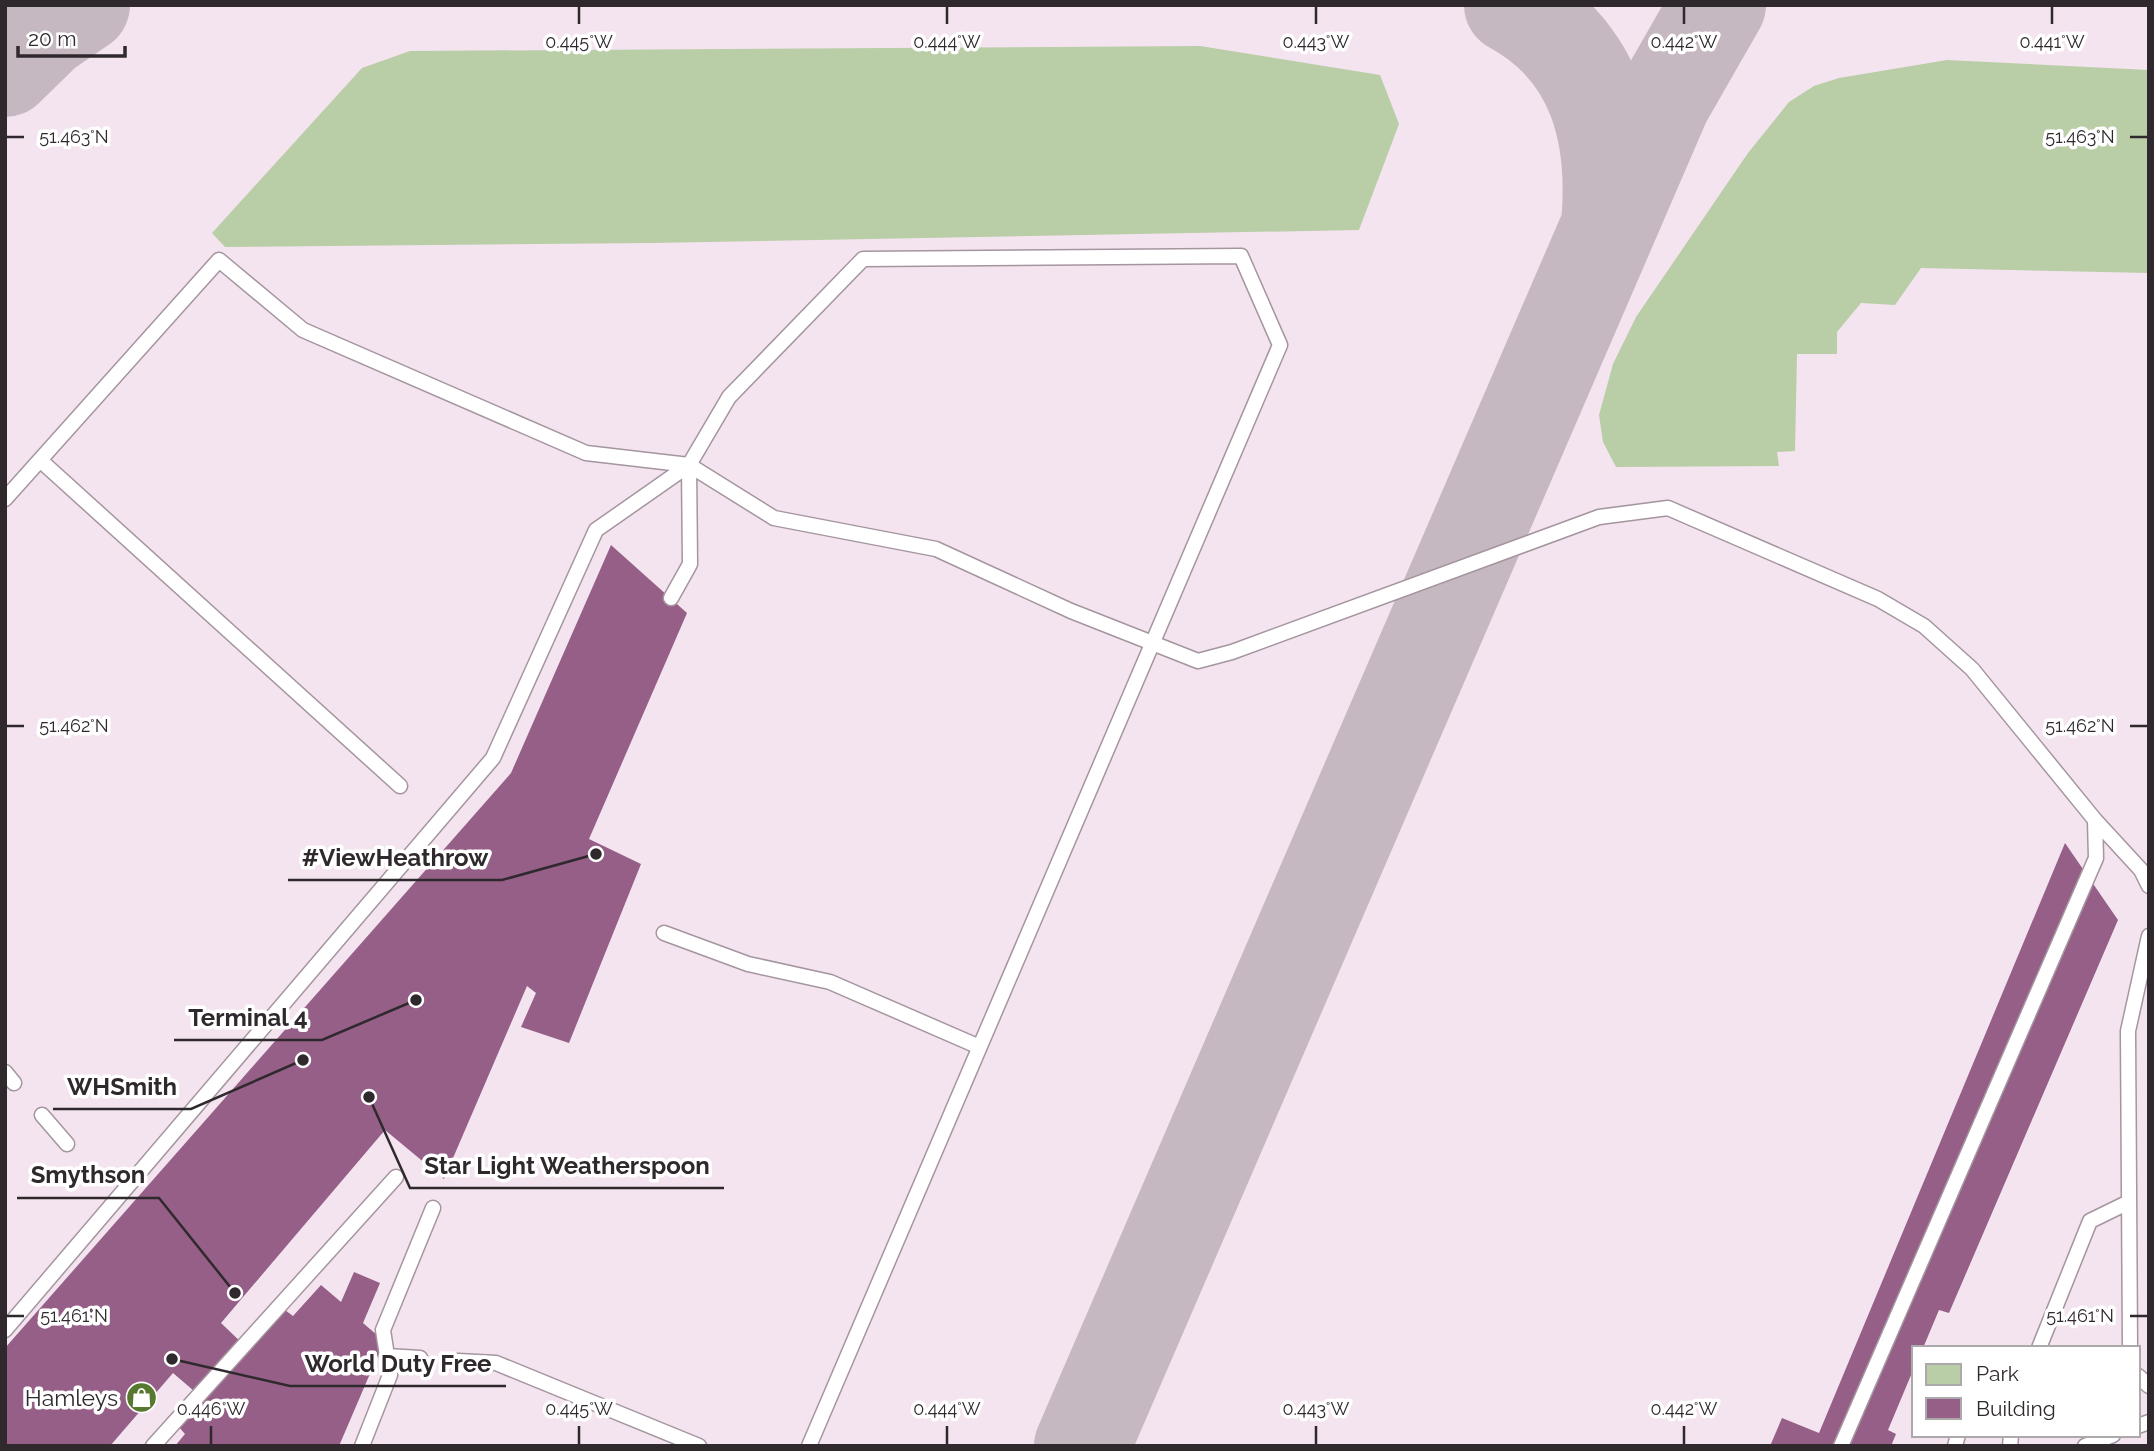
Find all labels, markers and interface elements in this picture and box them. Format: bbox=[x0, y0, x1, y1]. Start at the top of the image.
scale bar bbox=[18, 14, 124, 58]
text: 20 m bbox=[28, 26, 76, 51]
text: 0.445°W bbox=[545, 31, 613, 52]
text: 0.444°W bbox=[913, 31, 981, 52]
text: 0.443°W bbox=[1283, 31, 1350, 52]
text: 0.442°W bbox=[1651, 31, 1718, 52]
text: 0.441°W bbox=[2020, 31, 2085, 52]
text: 51.463°N bbox=[39, 126, 109, 147]
text: 51.463°N bbox=[2045, 126, 2115, 147]
text: 51.462°N bbox=[39, 715, 109, 736]
text: 51.462°N bbox=[2045, 715, 2115, 736]
callout: #ViewHeathrow bbox=[288, 835, 502, 880]
text: #ViewHeathrow bbox=[302, 843, 489, 872]
callout: Terminal 4 bbox=[174, 995, 322, 1040]
text: Terminal 4 bbox=[188, 1003, 308, 1032]
callout: WHSmith bbox=[53, 1064, 191, 1109]
text: WHSmith bbox=[67, 1072, 177, 1101]
callout: Star Light Weatherspoon bbox=[410, 1143, 724, 1188]
text: Star Light Weatherspoon bbox=[424, 1151, 710, 1180]
callout: Smythson bbox=[17, 1153, 159, 1198]
text: Smythson bbox=[31, 1160, 145, 1189]
text: 51.461°N bbox=[40, 1305, 108, 1326]
text: 51.461°N bbox=[2046, 1305, 2114, 1326]
callout: World Duty Free bbox=[290, 1341, 506, 1386]
legend bbox=[1912, 1346, 2140, 1437]
text: World Duty Free bbox=[305, 1349, 491, 1378]
text: Park bbox=[1976, 1361, 2019, 1386]
shop icon: Hamleys bbox=[124, 1381, 158, 1415]
place label: Hamleys bbox=[25, 1384, 118, 1411]
text: Building bbox=[1976, 1396, 2056, 1421]
text: 0.446°W bbox=[177, 1398, 245, 1419]
text: 0.445°W bbox=[545, 1398, 613, 1419]
text: 0.444°W bbox=[913, 1398, 981, 1419]
text: 0.443°W bbox=[1283, 1398, 1350, 1419]
text: 0.442°W bbox=[1651, 1398, 1718, 1419]

